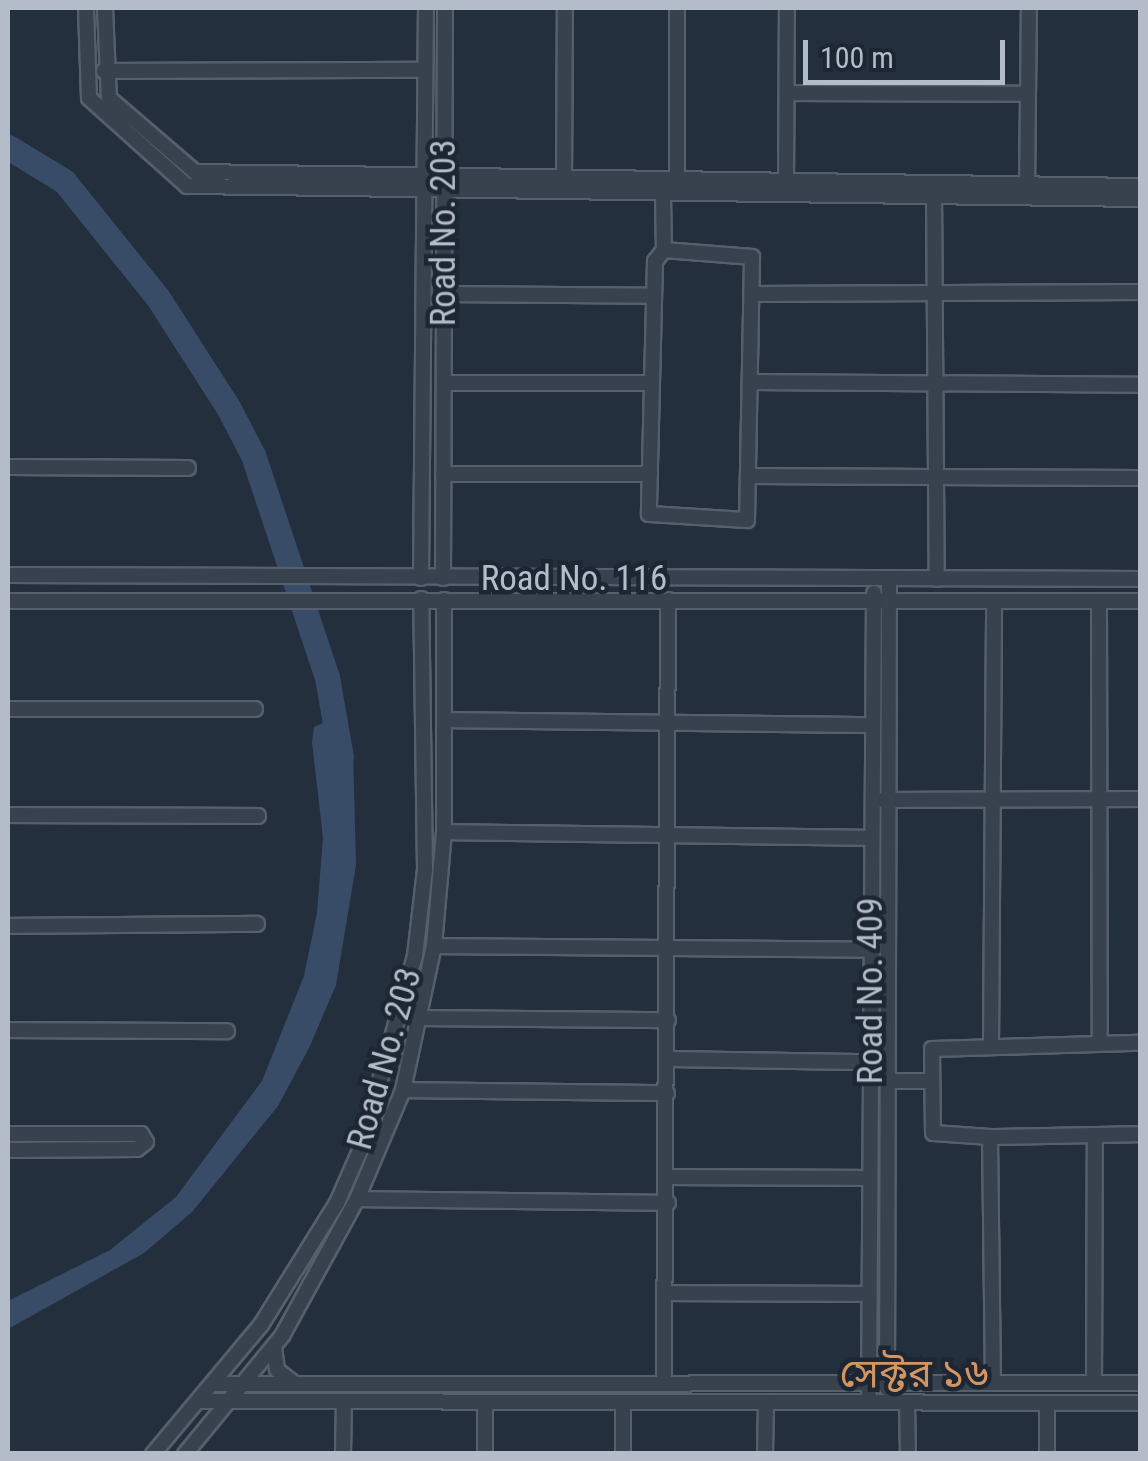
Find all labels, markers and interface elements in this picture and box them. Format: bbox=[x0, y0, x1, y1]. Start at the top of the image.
scale bar bbox=[808, 20, 1010, 82]
text: 100 m bbox=[820, 40, 894, 75]
street label: Road No. 203 bbox=[423, 140, 465, 326]
street label: Road No. 116 bbox=[481, 558, 667, 600]
street label: Road No. 409 bbox=[850, 898, 892, 1084]
street label: Road No. 203 bbox=[339, 963, 431, 1155]
district label: সেক্টর ১৬ bbox=[840, 1350, 988, 1398]

